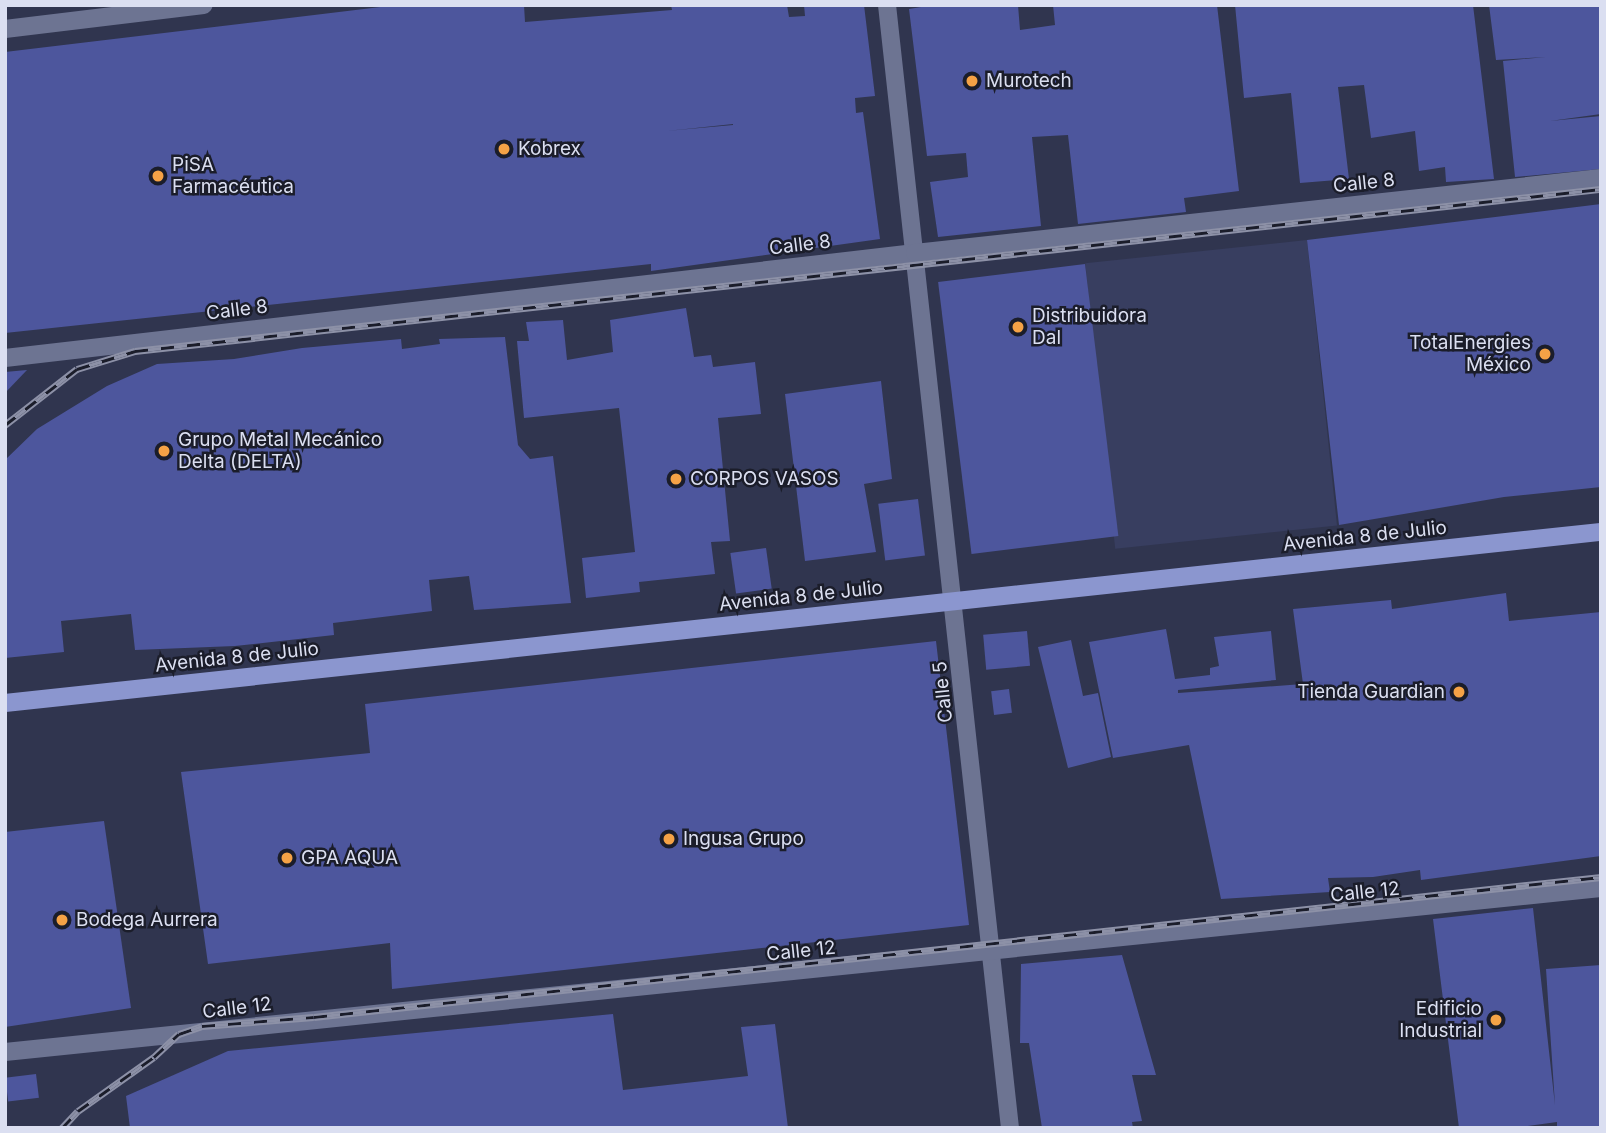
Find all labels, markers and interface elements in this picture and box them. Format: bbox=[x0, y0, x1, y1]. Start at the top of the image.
place label: Murotech bbox=[986, 70, 1072, 92]
marker: Murotech bbox=[964, 73, 980, 89]
place label: Kobrex bbox=[518, 138, 581, 160]
marker: Kobrex bbox=[496, 141, 512, 157]
place label: PiSA Farmacéutica bbox=[172, 154, 294, 198]
marker: PiSA Farmacéutica bbox=[150, 168, 166, 184]
street label: Calle 8 bbox=[1332, 168, 1396, 198]
street label: Calle 8 bbox=[768, 230, 832, 260]
street label: Calle 8 bbox=[205, 295, 269, 325]
place label: Distribuidora Dal bbox=[1032, 305, 1147, 349]
marker: Distribuidora Dal bbox=[1010, 319, 1026, 335]
place label: TotalEnergies México bbox=[1409, 332, 1531, 376]
marker: TotalEnergies México bbox=[1537, 346, 1553, 362]
place label: Grupo Metal Mecánico Delta (DELTA) bbox=[178, 429, 382, 473]
marker: Grupo Metal Mecánico Delta (DELTA) bbox=[156, 443, 172, 459]
place label: CORPOS VASOS bbox=[690, 468, 839, 490]
marker: CORPOS VASOS bbox=[668, 471, 684, 487]
street label: Avenida 8 de Julio bbox=[1282, 516, 1448, 556]
street label: Avenida 8 de Julio bbox=[718, 576, 884, 616]
street label: Avenida 8 de Julio bbox=[154, 637, 320, 677]
street label: Calle 5 bbox=[928, 660, 958, 724]
place label: Tienda Guardian bbox=[1297, 681, 1445, 703]
marker: Tienda Guardian bbox=[1451, 684, 1467, 700]
place label: Ingusa Grupo bbox=[683, 828, 804, 850]
marker: Ingusa Grupo bbox=[661, 831, 677, 847]
place label: GPA AQUA bbox=[301, 847, 398, 869]
marker: GPA AQUA bbox=[279, 850, 295, 866]
street label: Calle 12 bbox=[1329, 877, 1401, 907]
place label: Bodega Aurrera bbox=[76, 909, 218, 931]
marker: Bodega Aurrera bbox=[54, 912, 70, 928]
street label: Calle 12 bbox=[765, 936, 837, 966]
street label: Calle 12 bbox=[201, 992, 273, 1024]
place label: Edificio Industrial bbox=[1399, 998, 1482, 1042]
marker: Edificio Industrial bbox=[1488, 1012, 1504, 1028]

